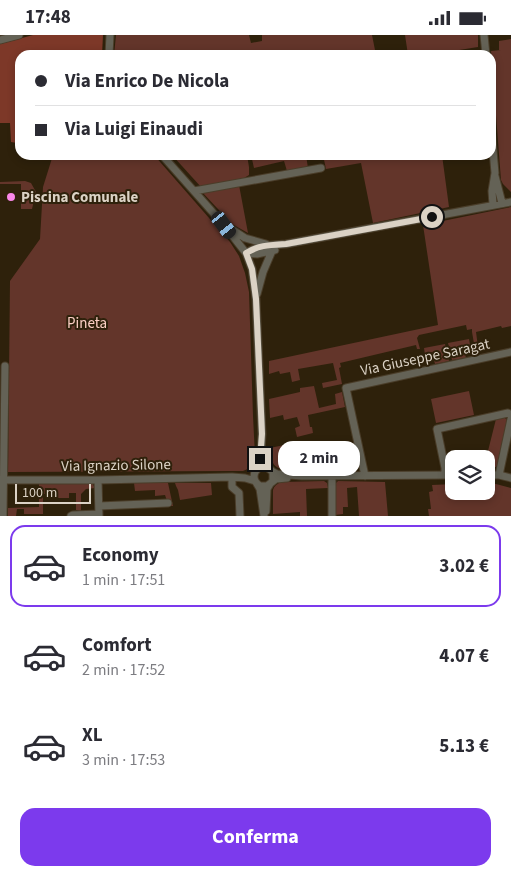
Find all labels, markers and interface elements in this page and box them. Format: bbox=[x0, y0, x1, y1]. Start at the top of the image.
text: 17:48 bbox=[25, 4, 71, 31]
text: Via Enrico De Nicola bbox=[65, 68, 229, 95]
text: Via Luigi Einaudi bbox=[65, 116, 203, 143]
place label: Piscina Comunale bbox=[21, 187, 139, 208]
marker: Piscina Comunale bbox=[5, 191, 17, 203]
route start bbox=[421, 206, 443, 228]
car bbox=[208, 209, 239, 241]
park label: Pineta bbox=[67, 313, 107, 334]
street label: Via Giuseppe Saragat bbox=[359, 334, 492, 381]
callout: 2 min bbox=[278, 441, 360, 477]
text: 2 min bbox=[300, 447, 338, 469]
route end bbox=[249, 448, 271, 470]
map controls bbox=[445, 450, 495, 500]
button: layers bbox=[445, 450, 495, 500]
street label: Via Ignazio Silone bbox=[61, 454, 171, 477]
scale bar bbox=[15, 481, 91, 504]
text: 100 m bbox=[22, 483, 57, 503]
text: Economy bbox=[82, 542, 159, 569]
icon: car bbox=[22, 544, 67, 589]
text: 3.02 € bbox=[439, 553, 489, 580]
text: 1 min · 17:51 bbox=[82, 569, 165, 591]
text: Comfort bbox=[82, 632, 152, 659]
icon: car bbox=[22, 634, 67, 679]
text: 4.07 € bbox=[439, 643, 489, 670]
text: 2 min · 17:52 bbox=[82, 659, 165, 681]
text: XL bbox=[82, 722, 103, 749]
icon: car bbox=[22, 724, 67, 769]
text: 5.13 € bbox=[439, 733, 489, 760]
text: 3 min · 17:53 bbox=[82, 749, 165, 771]
button: Conferma bbox=[20, 808, 491, 866]

